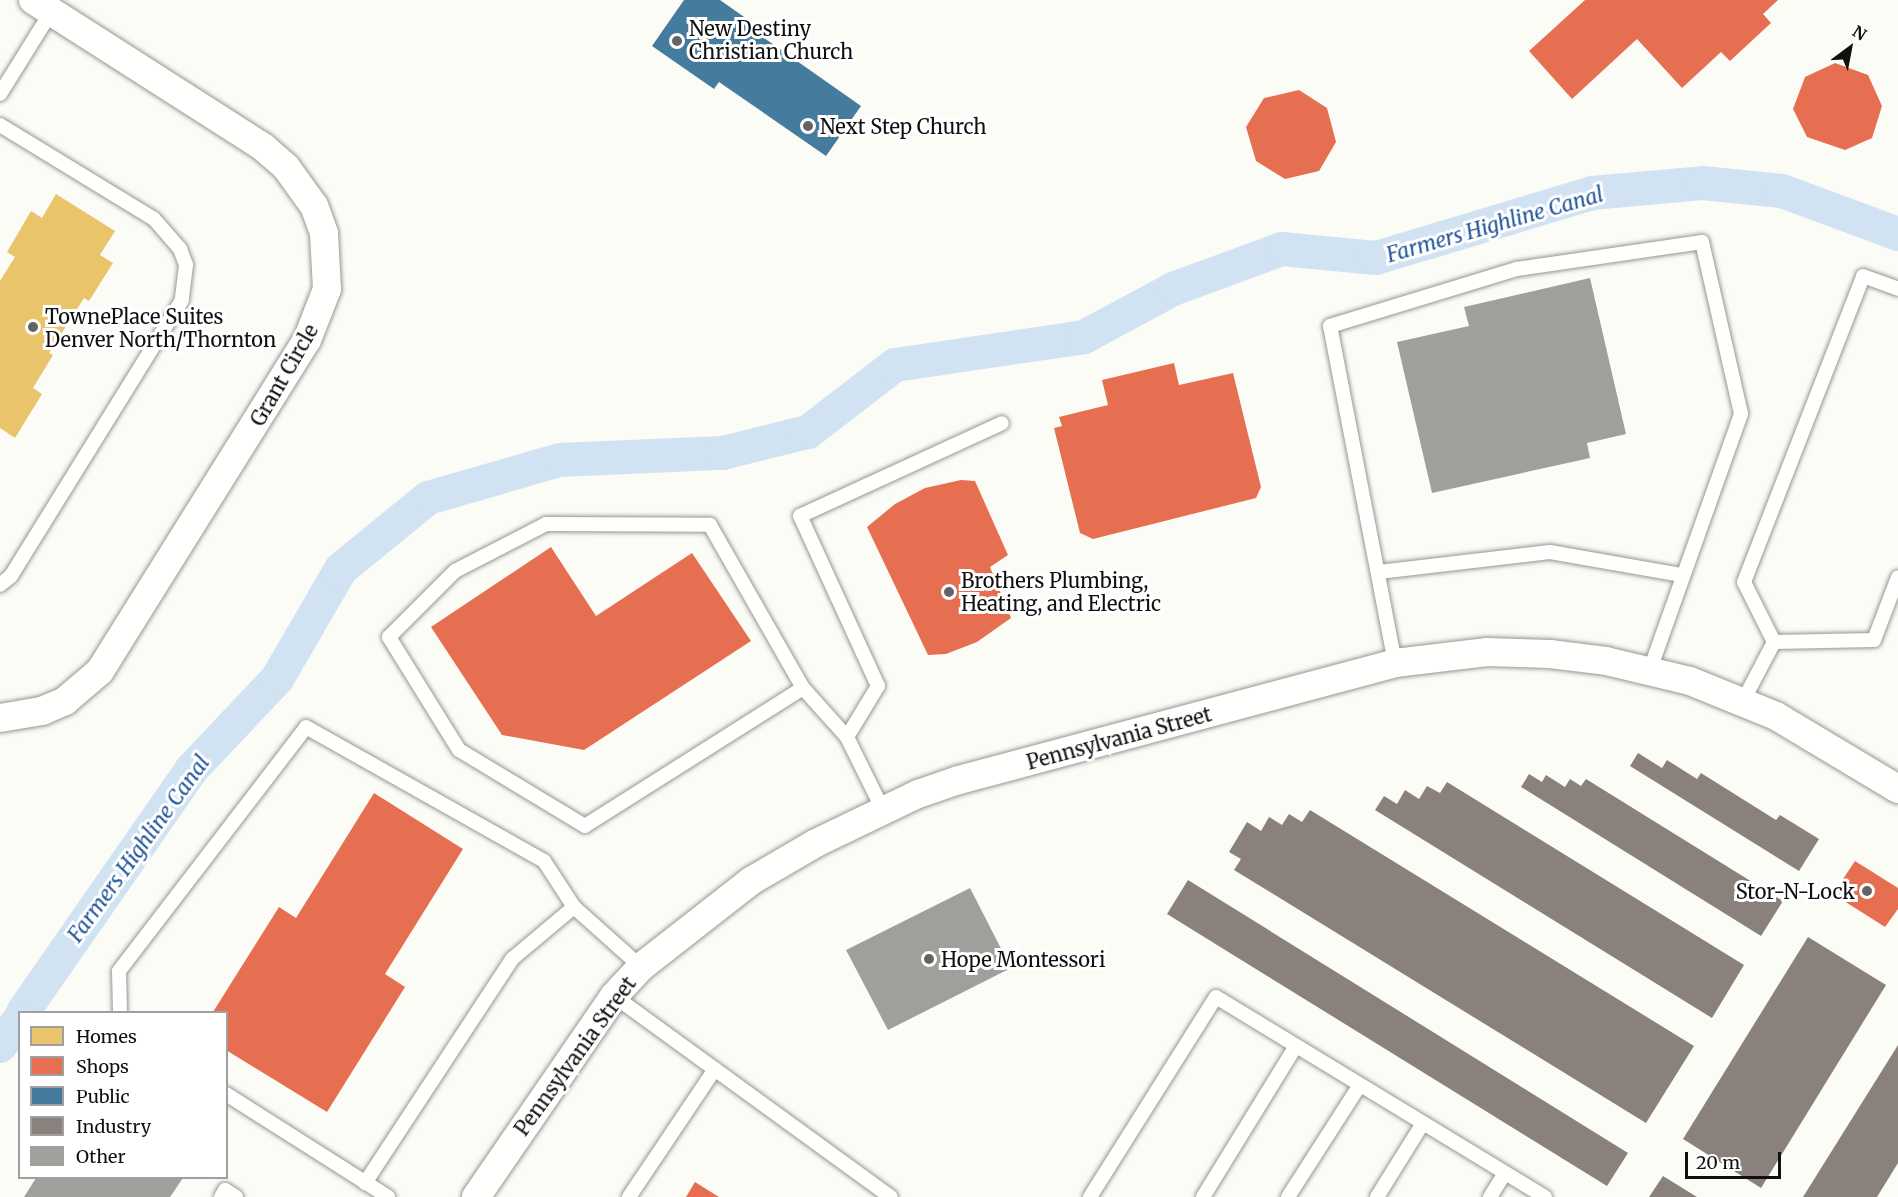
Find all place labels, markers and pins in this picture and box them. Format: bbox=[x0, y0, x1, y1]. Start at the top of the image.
place label: New Destiny Christian Church bbox=[689, 17, 853, 64]
marker: New Destiny Christian Church bbox=[670, 34, 684, 48]
place label: Next Step Church bbox=[820, 114, 987, 138]
marker: Next Step Church bbox=[801, 119, 815, 133]
place label: TownePlace Suites Denver North/Thornton bbox=[45, 304, 276, 351]
marker: TownePlace Suites Denver North/Thornton bbox=[26, 320, 40, 334]
place label: Brothers Plumbing, Heating, and Electric bbox=[961, 568, 1161, 615]
marker: Brothers Plumbing, Heating, and Electric bbox=[942, 585, 956, 599]
place label: Stor-N-Lock bbox=[1736, 879, 1855, 903]
marker: Stor-N-Lock bbox=[1860, 884, 1874, 898]
place label: Hope Montessori bbox=[941, 947, 1105, 971]
marker: Hope Montessori bbox=[922, 952, 936, 966]

